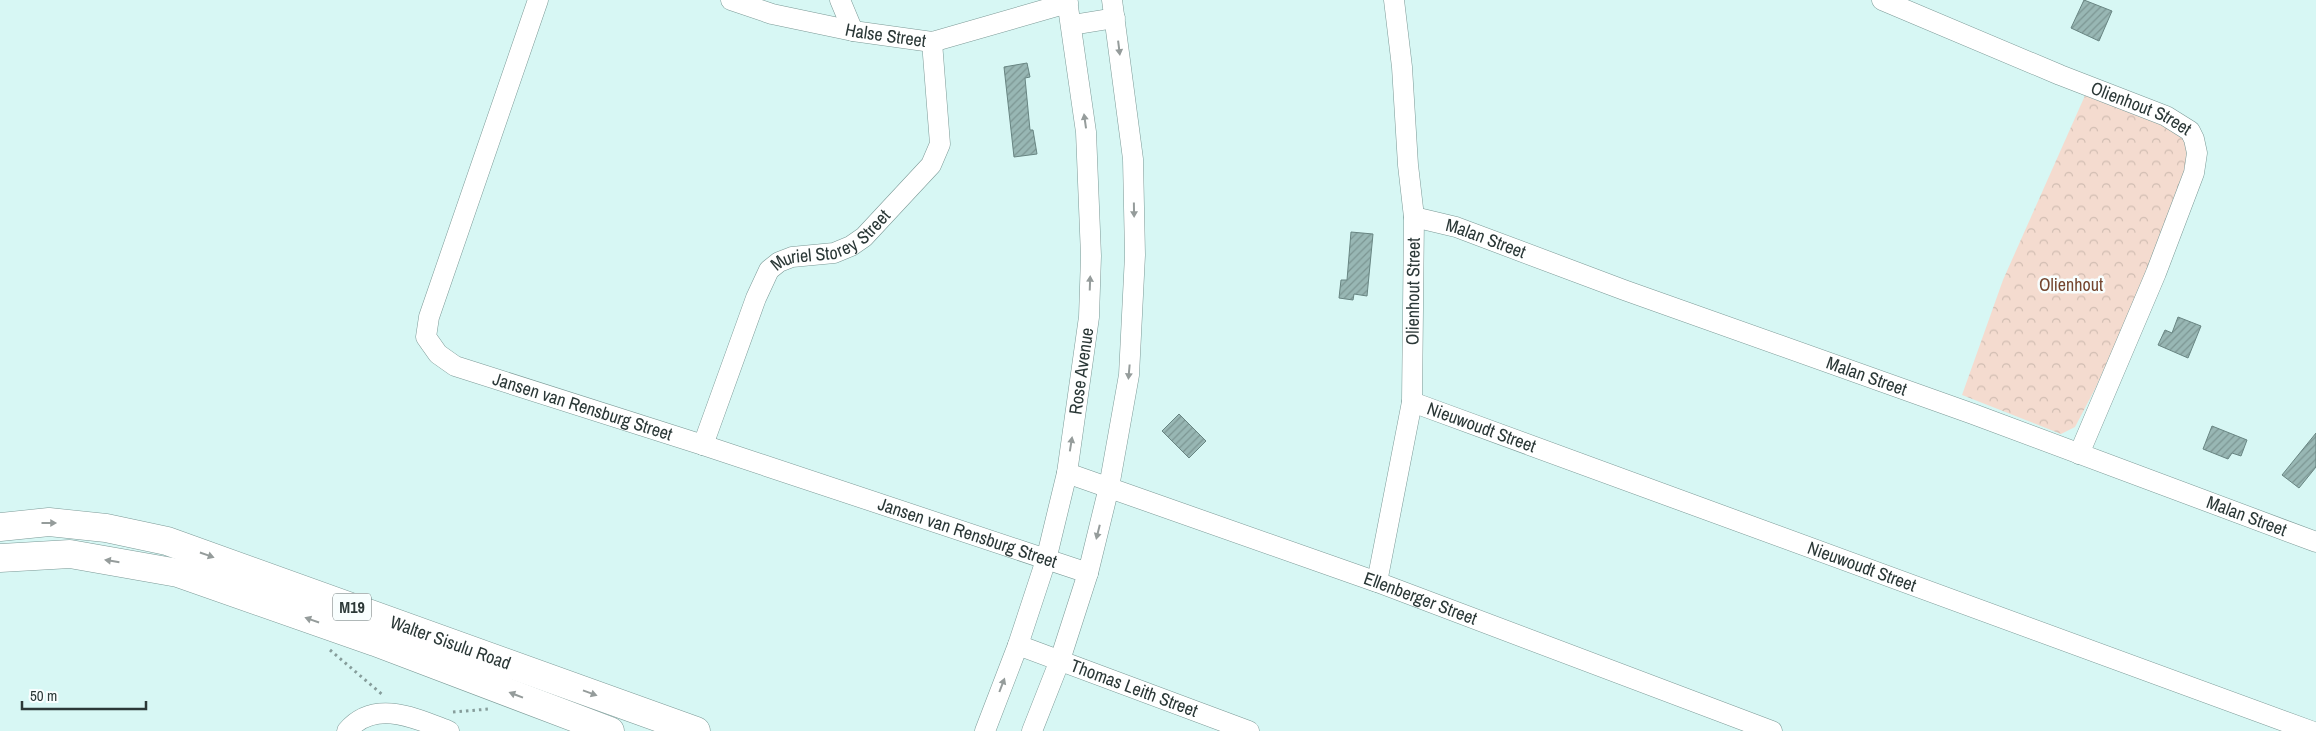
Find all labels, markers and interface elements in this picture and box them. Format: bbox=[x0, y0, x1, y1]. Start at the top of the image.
street label: Halse Street bbox=[843, 17, 928, 53]
one-way arrow bbox=[1115, 41, 1123, 57]
street label: Olienhout Street bbox=[2087, 75, 2197, 141]
one-way arrow bbox=[1081, 112, 1089, 128]
one-way arrow bbox=[1130, 202, 1138, 218]
street label: Muriel Storey Street bbox=[765, 204, 896, 276]
street label: Malan Street bbox=[1443, 212, 1530, 264]
street label: Olienhout Street bbox=[1400, 237, 1426, 345]
park label: Olienhout bbox=[2039, 272, 2103, 297]
one-way arrow bbox=[1087, 275, 1095, 291]
street label: Rose Avenue bbox=[1062, 326, 1099, 416]
street label: Malan Street bbox=[1823, 350, 1910, 402]
one-way arrow bbox=[1125, 364, 1133, 380]
street label: Jansen van Rensburg Street bbox=[490, 366, 676, 447]
street label: Nieuwoudt Street bbox=[1424, 396, 1540, 458]
one-way arrow bbox=[1068, 436, 1076, 452]
street label: Malan Street bbox=[2203, 489, 2290, 542]
street label: Jansen van Rensburg Street bbox=[875, 491, 1060, 574]
one-way arrow bbox=[41, 519, 57, 527]
one-way arrow bbox=[1094, 524, 1102, 539]
street label: Nieuwoudt Street bbox=[1804, 535, 1920, 598]
one-way arrow bbox=[200, 551, 215, 559]
one-way arrow bbox=[104, 556, 120, 564]
street label: Ellenberger Street bbox=[1361, 565, 1481, 631]
road number: M19 bbox=[333, 594, 371, 620]
street label: Walter Sisulu Road bbox=[387, 609, 514, 675]
one-way arrow bbox=[304, 616, 319, 624]
street label: Thomas Leith Street bbox=[1067, 653, 1201, 723]
scale bar bbox=[22, 678, 146, 710]
one-way arrow bbox=[999, 678, 1007, 693]
text: 50 m bbox=[30, 685, 57, 706]
one-way arrow bbox=[583, 690, 598, 697]
one-way arrow bbox=[508, 691, 523, 698]

